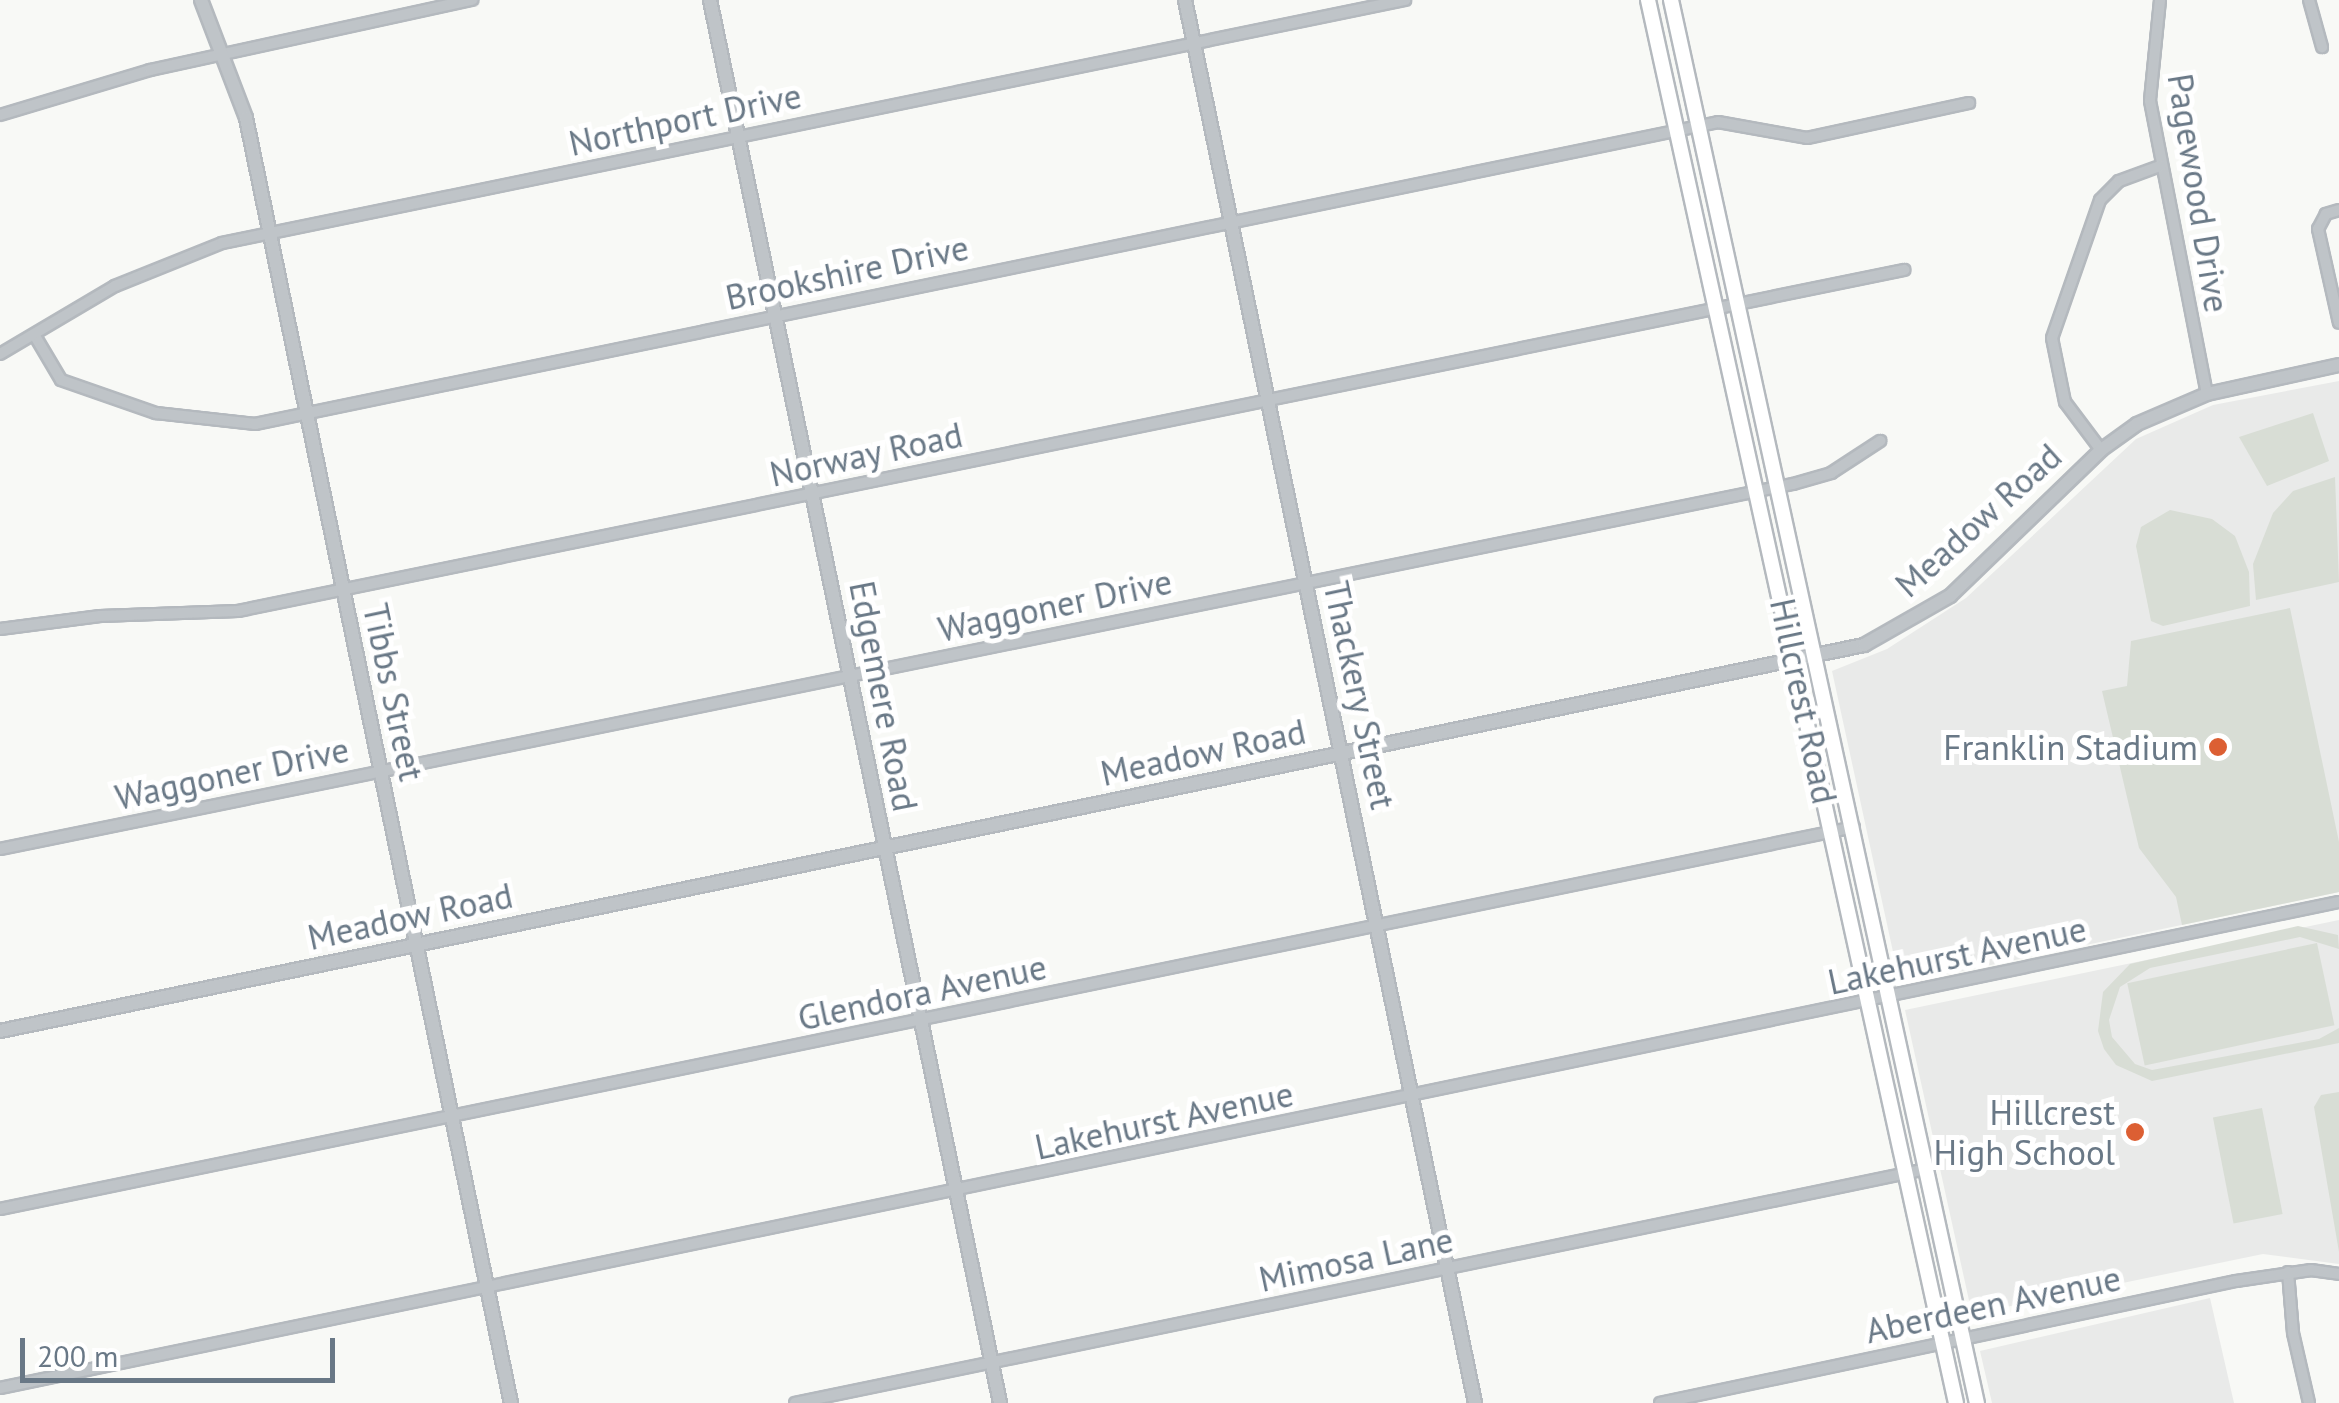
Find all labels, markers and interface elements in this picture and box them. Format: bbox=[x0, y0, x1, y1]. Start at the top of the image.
street label: Pagewood Drive bbox=[2159, 71, 2239, 315]
street label: Northport Drive bbox=[565, 74, 805, 164]
street label: Brookshire Drive bbox=[722, 226, 972, 318]
street label: Norway Road bbox=[765, 413, 967, 495]
street label: Meadow Road bbox=[1886, 434, 2070, 606]
street label: Waggoner Drive bbox=[934, 560, 1176, 650]
street label: Edgemere Road bbox=[841, 577, 927, 815]
street label: Thackery Street bbox=[1315, 577, 1405, 813]
street label: Hillcrest Road bbox=[1762, 594, 1846, 808]
street label: Tibbs Street bbox=[355, 600, 433, 784]
street label: Meadow Road bbox=[1096, 710, 1310, 794]
place label: Franklin Stadium bbox=[1943, 726, 2198, 768]
street label: Waggoner Drive bbox=[111, 728, 353, 818]
marker: Franklin Stadium bbox=[2207, 736, 2229, 758]
street label: Meadow Road bbox=[303, 874, 517, 958]
street label: Lakehurst Avenue bbox=[1823, 907, 2091, 1003]
street label: Glendora Avenue bbox=[793, 945, 1051, 1039]
street label: Lakehurst Avenue bbox=[1030, 1072, 1298, 1168]
place label: Hillcrest High School bbox=[1934, 1091, 2115, 1173]
marker: Hillcrest High School bbox=[2124, 1121, 2146, 1143]
street label: Mimosa Lane bbox=[1255, 1218, 1457, 1300]
street label: Aberdeen Avenue bbox=[1861, 1256, 2125, 1352]
scale bar bbox=[25, 1318, 340, 1380]
text: 200 m bbox=[37, 1336, 118, 1375]

